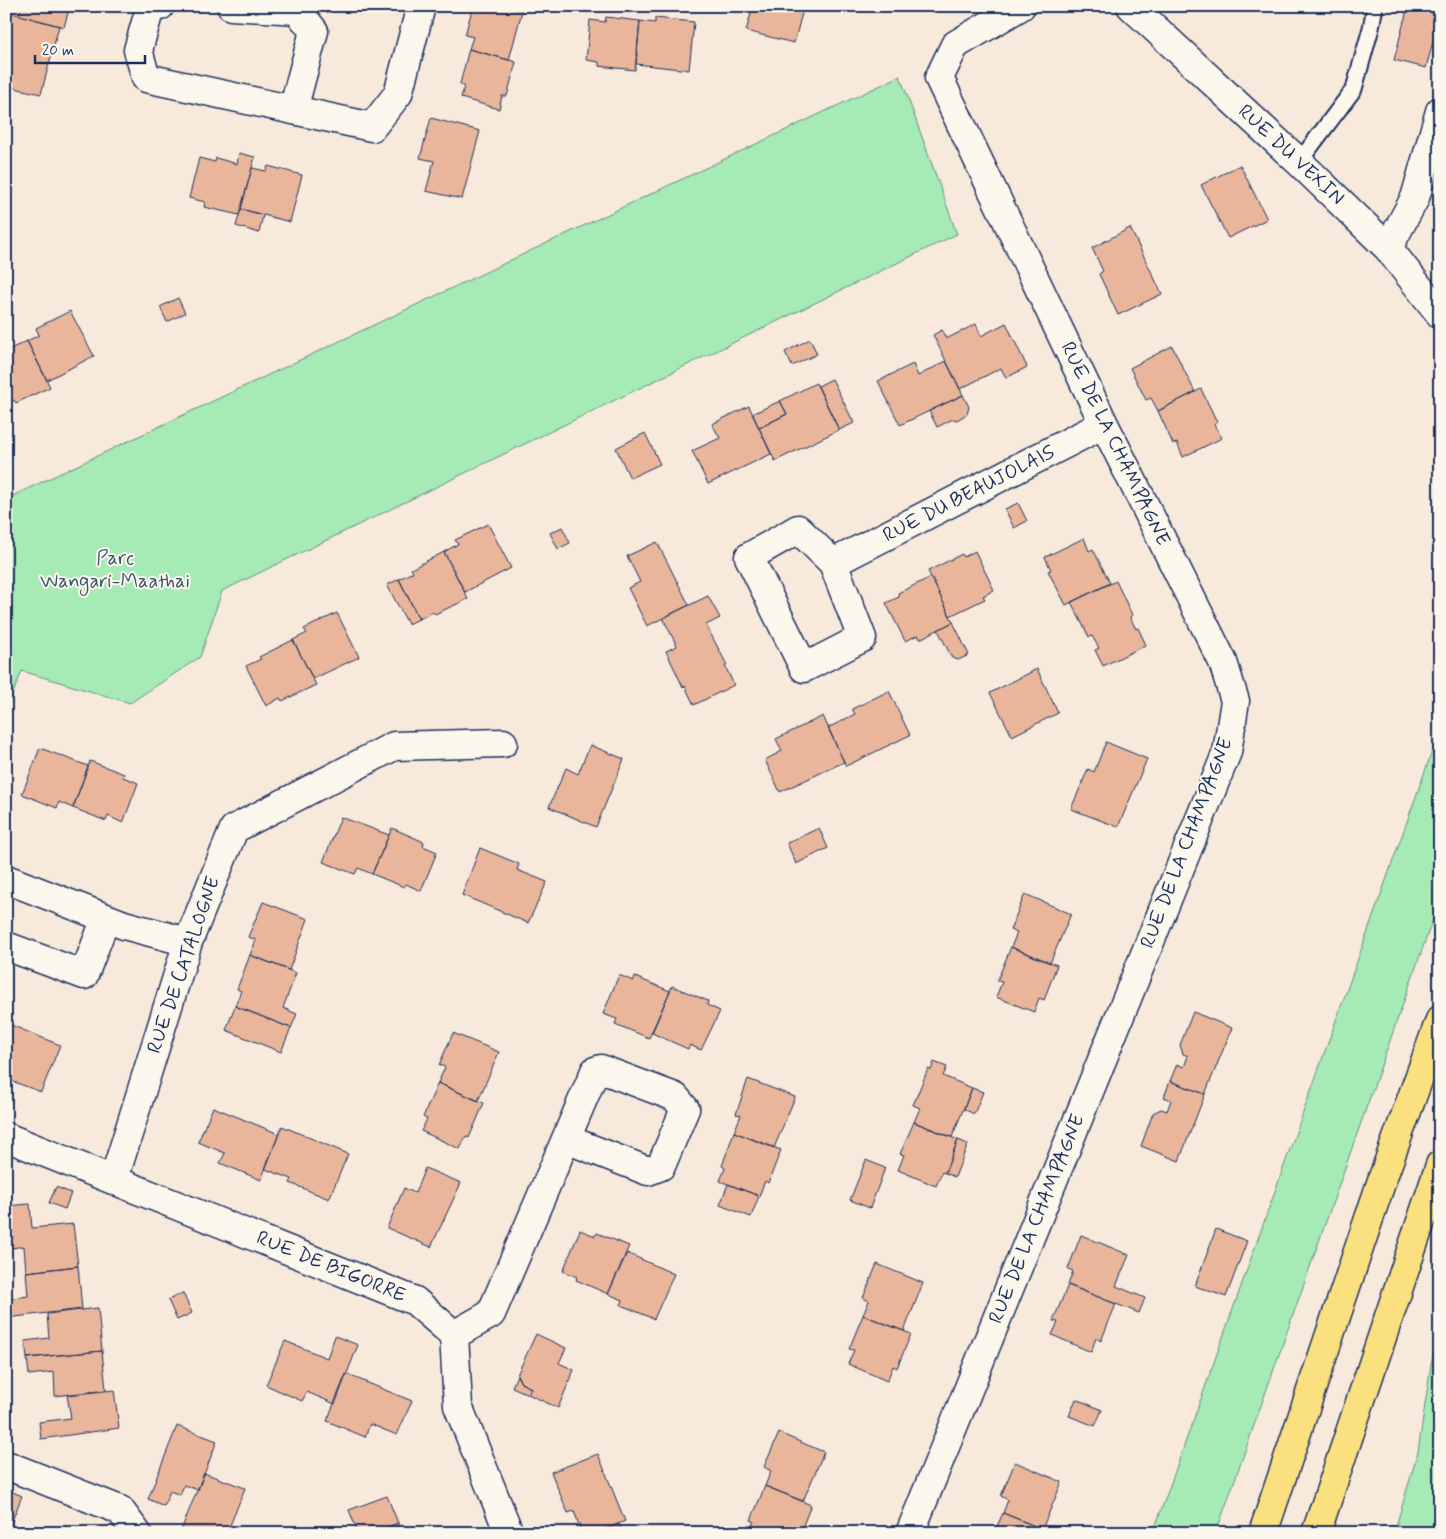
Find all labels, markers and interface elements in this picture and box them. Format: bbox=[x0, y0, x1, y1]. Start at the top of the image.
scale bar bbox=[35, 32, 145, 64]
text: 20 m bbox=[42, 41, 74, 61]
street label: RUE DU VEXIN bbox=[1232, 98, 1350, 212]
street label: RUE DE LA CHAMPAGNE bbox=[1054, 338, 1176, 550]
street label: RUE DU BEAUJOLAIS bbox=[878, 439, 1060, 549]
park label: Parc Wangari-Maathai bbox=[40, 545, 190, 596]
street label: RUE DE LA CHAMPAGNE bbox=[1134, 734, 1240, 952]
street label: RUE DE CATALOGNE bbox=[141, 873, 227, 1057]
street label: RUE DE LA CHAMPAGNE bbox=[983, 1110, 1091, 1328]
street label: RUE DE BIGORRE bbox=[252, 1225, 410, 1309]

